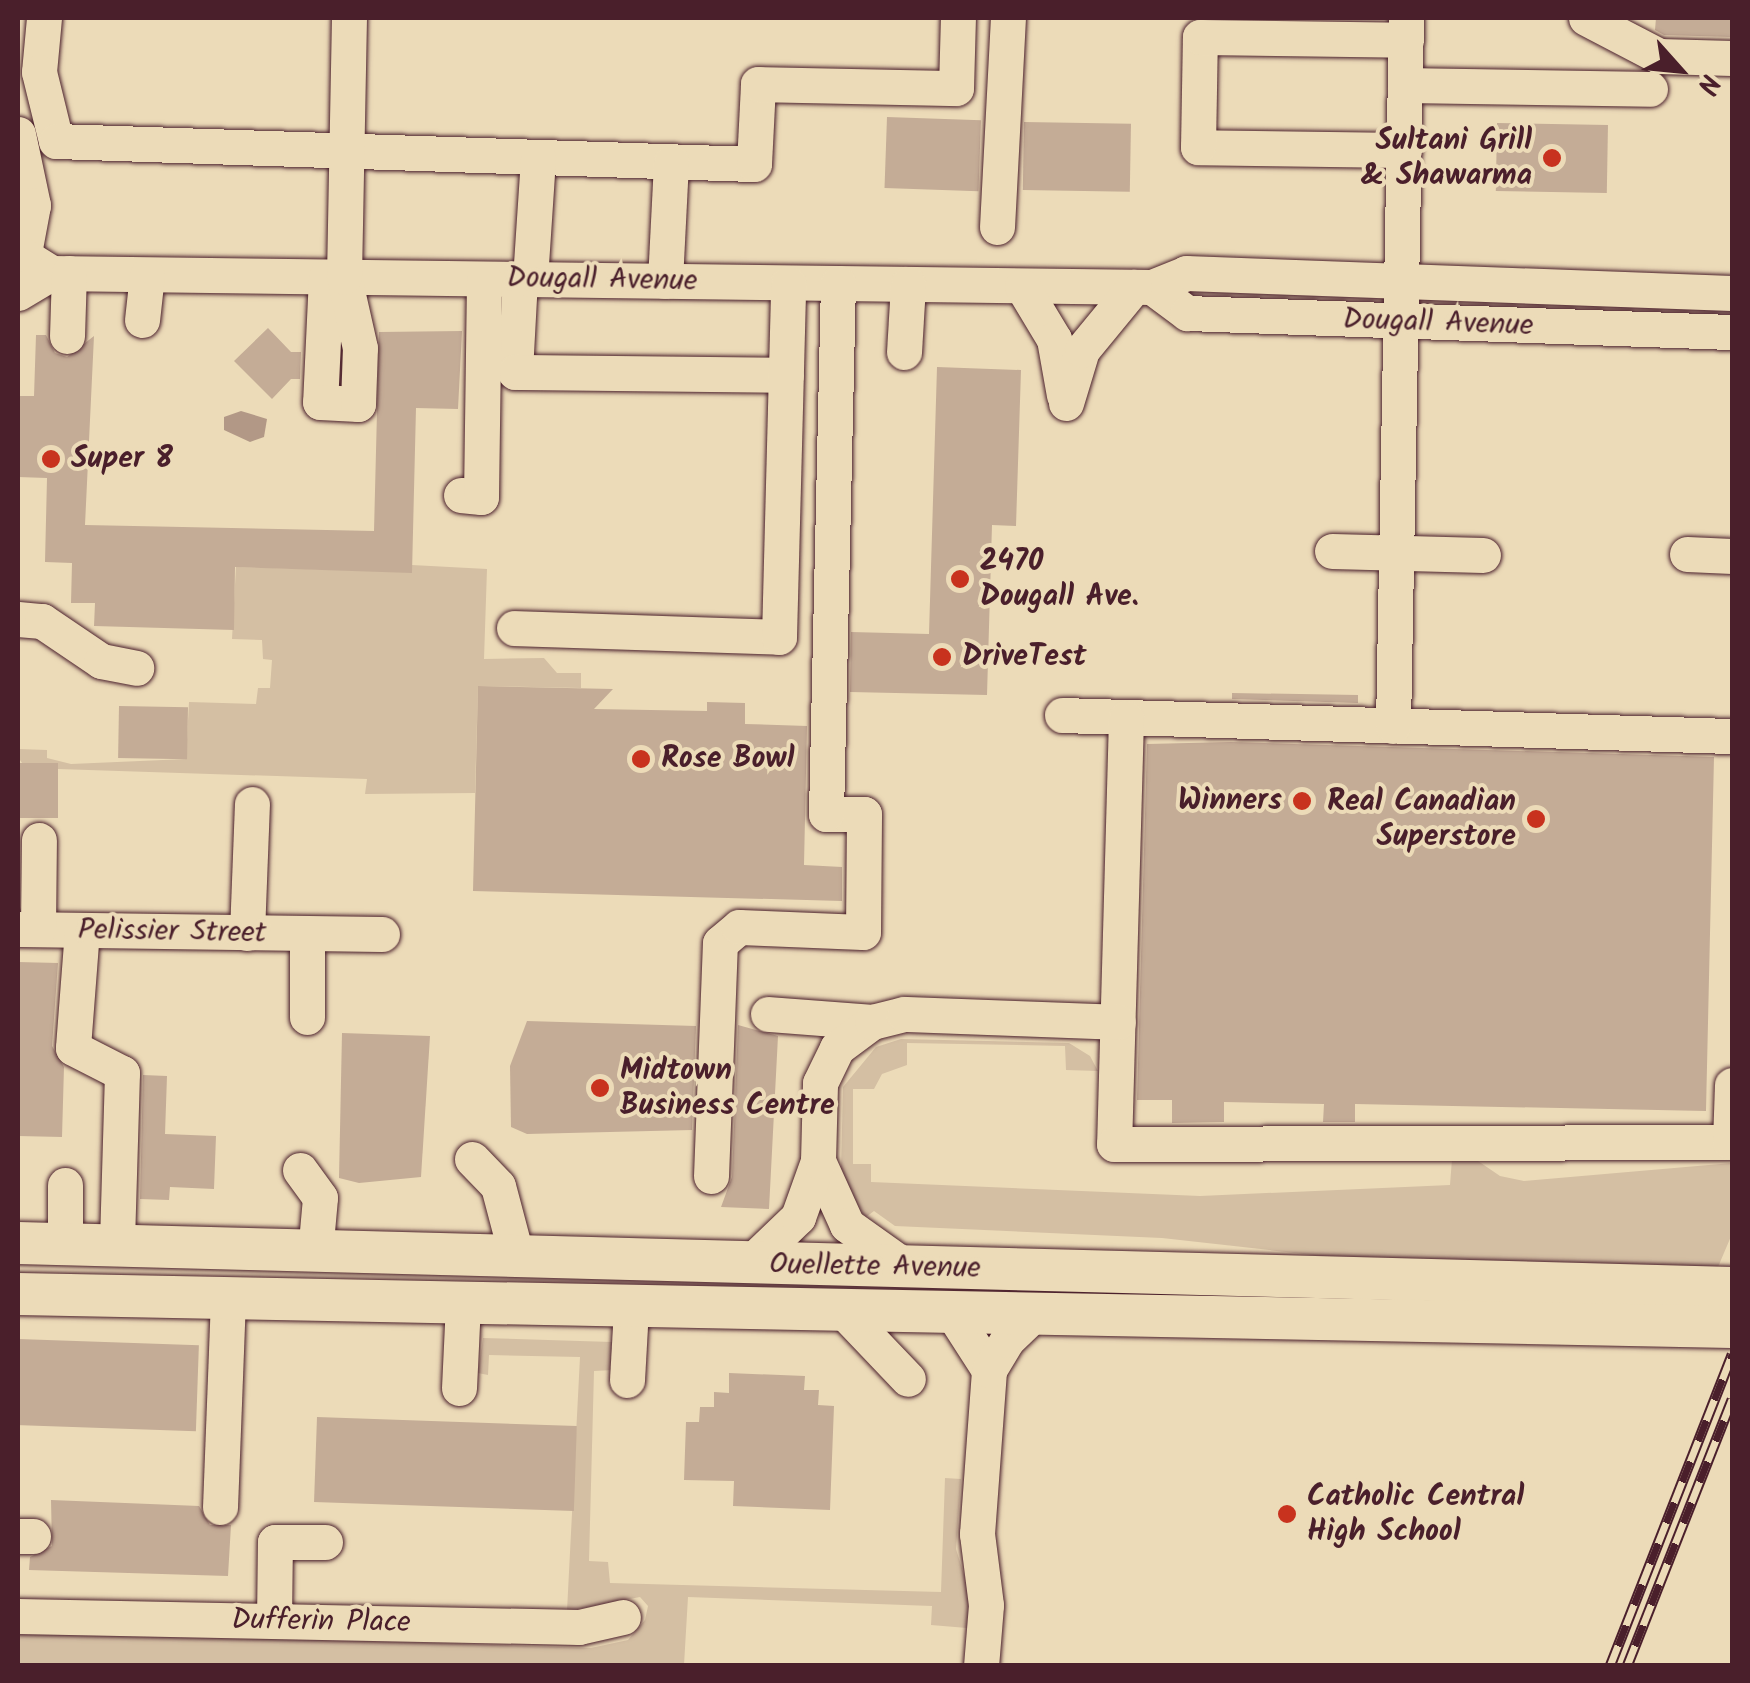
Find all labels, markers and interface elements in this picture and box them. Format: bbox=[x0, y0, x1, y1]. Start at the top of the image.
north arrow bbox=[1630, 20, 1730, 120]
text: N bbox=[1683, 66, 1731, 102]
place label: Sultani Grill & Shawarma bbox=[1361, 123, 1532, 194]
marker: Sultani Grill & Shawarma bbox=[1541, 147, 1563, 169]
street label: Dougall Avenue bbox=[506, 260, 698, 300]
street label: Dougall Avenue bbox=[1342, 302, 1534, 344]
place label: Super 8 bbox=[71, 441, 173, 477]
marker: Super 8 bbox=[40, 448, 62, 470]
place label: 2470 Dougall Ave. bbox=[980, 544, 1139, 614]
marker: 2470 Dougall Ave. bbox=[949, 568, 971, 590]
place label: DriveTest bbox=[962, 639, 1086, 675]
marker: DriveTest bbox=[931, 646, 953, 668]
place label: Rose Bowl bbox=[661, 741, 795, 777]
marker: Rose Bowl bbox=[630, 748, 652, 770]
place label: Winners bbox=[1178, 783, 1282, 819]
place label: Real Canadian Superstore bbox=[1327, 784, 1516, 854]
marker: Winners bbox=[1291, 790, 1313, 812]
marker: Real Canadian Superstore bbox=[1525, 808, 1547, 830]
street label: Pelissier Street bbox=[77, 912, 267, 952]
place label: Midtown Business Centre bbox=[620, 1053, 835, 1124]
marker: Midtown Business Centre bbox=[589, 1077, 611, 1099]
street label: Ouellette Avenue bbox=[769, 1247, 981, 1287]
place label: Catholic Central High School bbox=[1307, 1479, 1524, 1550]
marker: Catholic Central High School bbox=[1276, 1503, 1298, 1525]
street label: Dufferin Place bbox=[231, 1602, 411, 1642]

